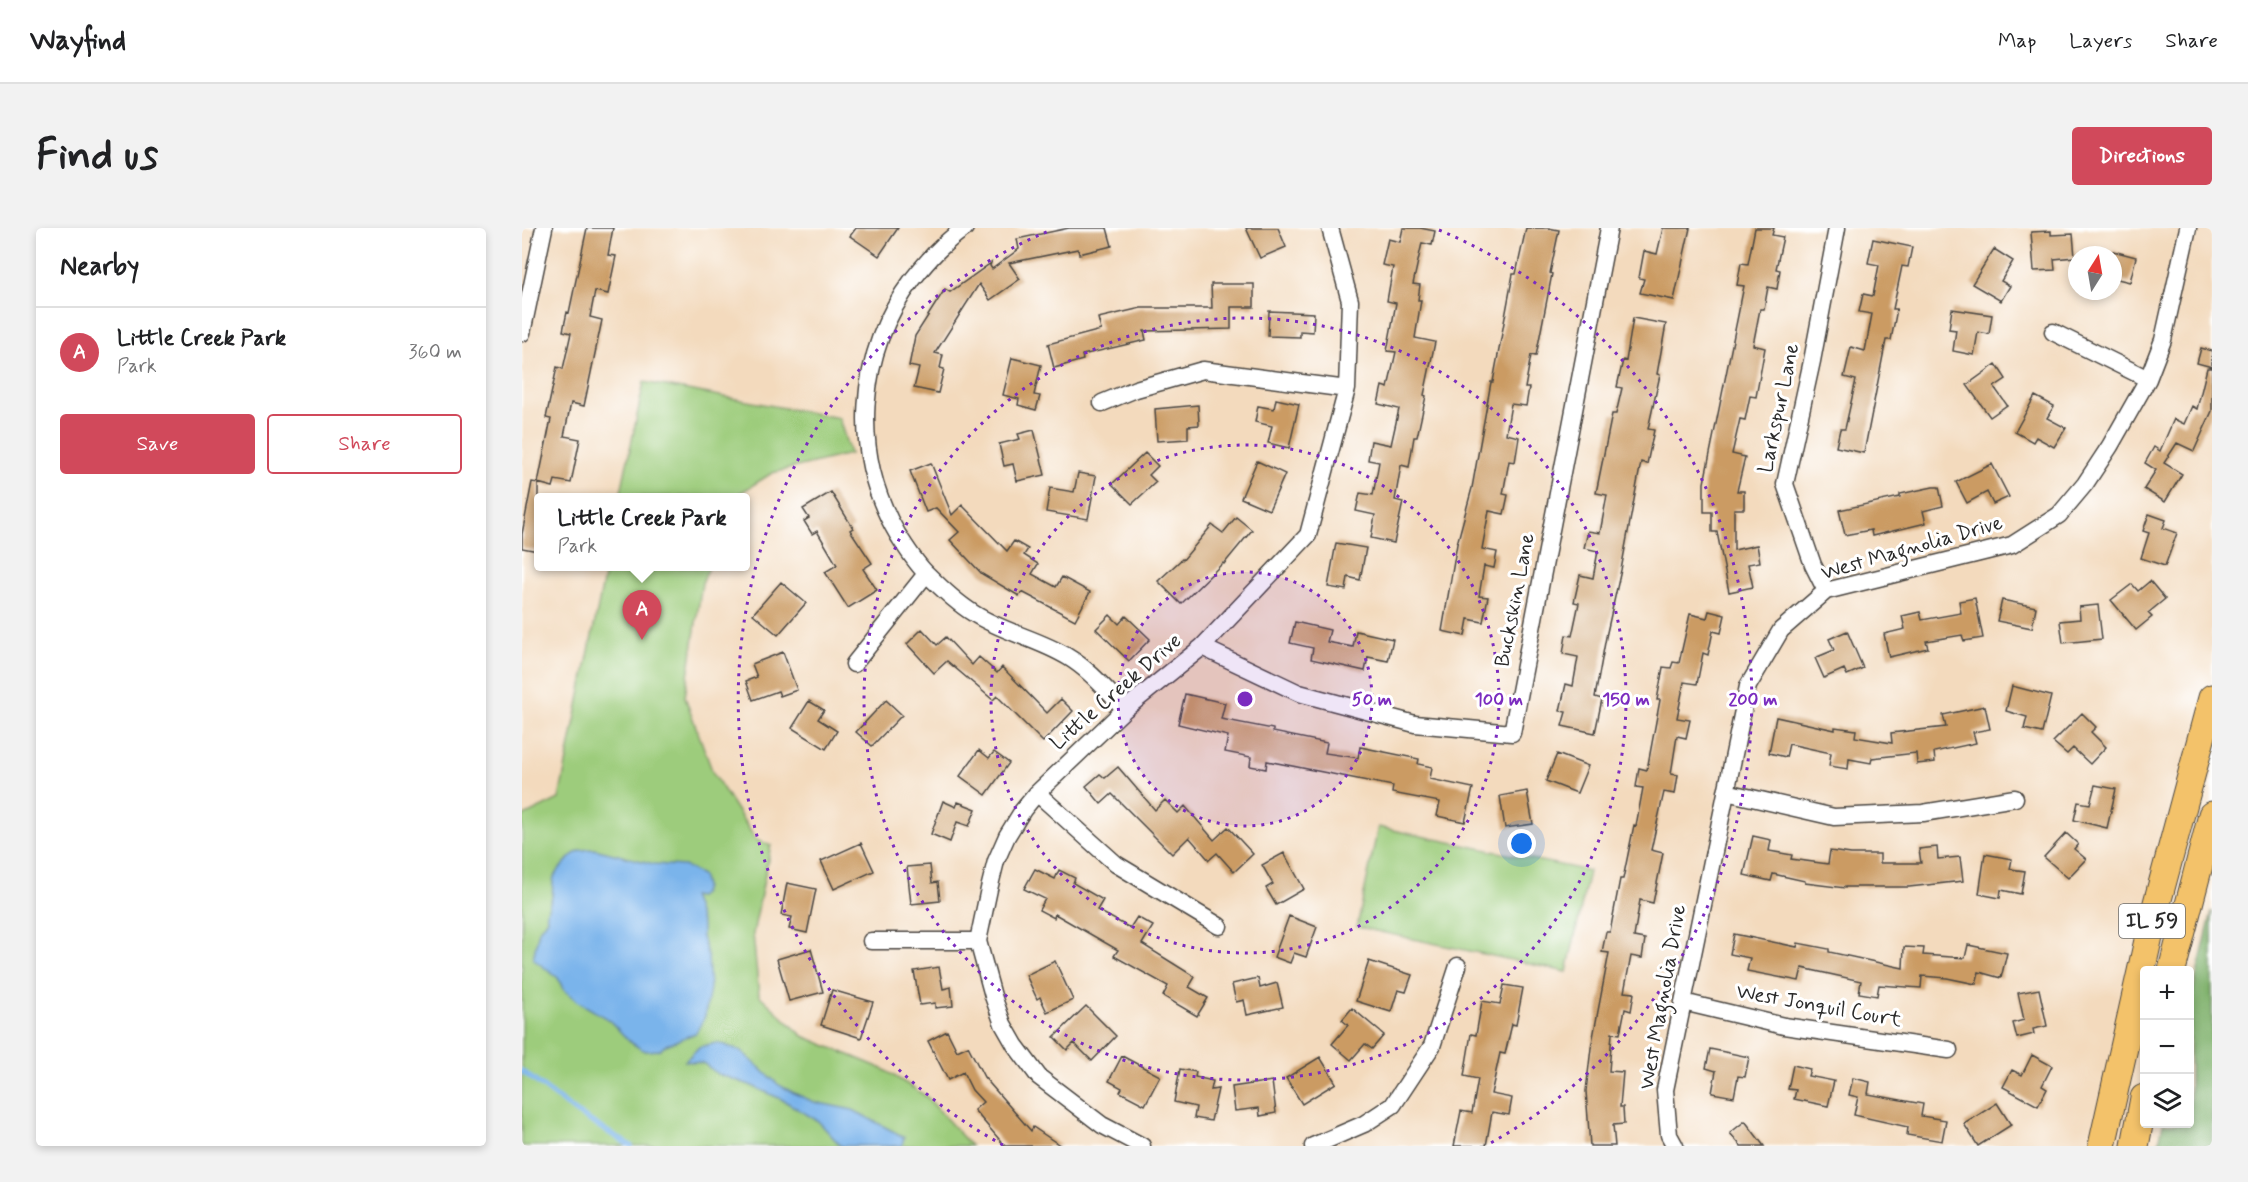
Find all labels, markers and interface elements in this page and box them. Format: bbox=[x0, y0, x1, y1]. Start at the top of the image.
text: Wayfind bbox=[30, 23, 126, 60]
text: Map bbox=[1998, 27, 2036, 55]
text: Layers bbox=[2069, 27, 2132, 55]
text: Share bbox=[2165, 27, 2218, 55]
button: Directions bbox=[2072, 127, 2212, 185]
text: Find us bbox=[36, 129, 158, 184]
north arrow bbox=[2068, 246, 2122, 300]
text: Nearby bbox=[60, 250, 139, 284]
text: Little Creek Park bbox=[117, 325, 286, 353]
text: A bbox=[73, 339, 86, 366]
text: 360 m bbox=[409, 339, 462, 366]
street label: Larkspur Lane bbox=[1752, 341, 1806, 475]
text: Park bbox=[117, 353, 157, 380]
button: Save bbox=[60, 414, 255, 474]
button: Share bbox=[267, 414, 462, 474]
popup bbox=[534, 493, 750, 571]
text: Little Creek Park bbox=[557, 505, 727, 533]
street label: West Magnolia Drive bbox=[1818, 509, 2007, 589]
street label: Buckskin Lane bbox=[1488, 531, 1542, 669]
text: Park bbox=[557, 533, 597, 560]
pin: A bbox=[622, 590, 662, 640]
street label: Little Creek Drive bbox=[1044, 627, 1188, 757]
text: 50 m bbox=[1352, 688, 1392, 712]
text: 100 m bbox=[1475, 688, 1523, 712]
text: 150 m bbox=[1602, 688, 1650, 712]
text: 200 m bbox=[1728, 688, 1778, 712]
centre of rings bbox=[1235, 689, 1255, 709]
your location bbox=[1507, 829, 1536, 858]
street label: West Magnolia Drive bbox=[1633, 902, 1695, 1092]
road number: IL 59 bbox=[2119, 904, 2185, 938]
map controls bbox=[2140, 966, 2194, 1128]
button: + bbox=[2140, 966, 2194, 1020]
street label: West Jonquil Court bbox=[1734, 978, 1905, 1034]
button: − bbox=[2140, 1020, 2194, 1074]
button: layers bbox=[2140, 1074, 2194, 1128]

